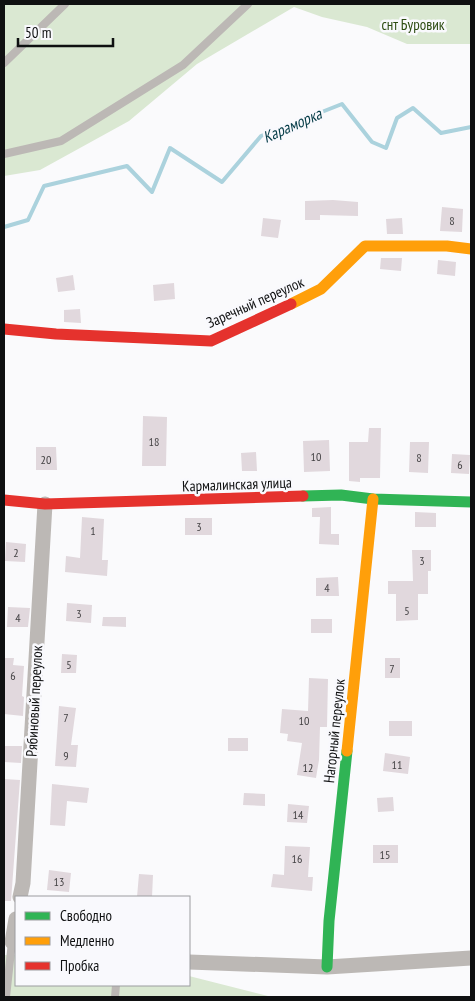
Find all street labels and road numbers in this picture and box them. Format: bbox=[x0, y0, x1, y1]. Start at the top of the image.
street label: Заречный переулок bbox=[203, 272, 307, 332]
street label: Кармалинская улица bbox=[182, 473, 292, 495]
street label: Рябиновый переулок bbox=[22, 645, 46, 757]
street label: Нагорный переулок bbox=[319, 678, 349, 784]

